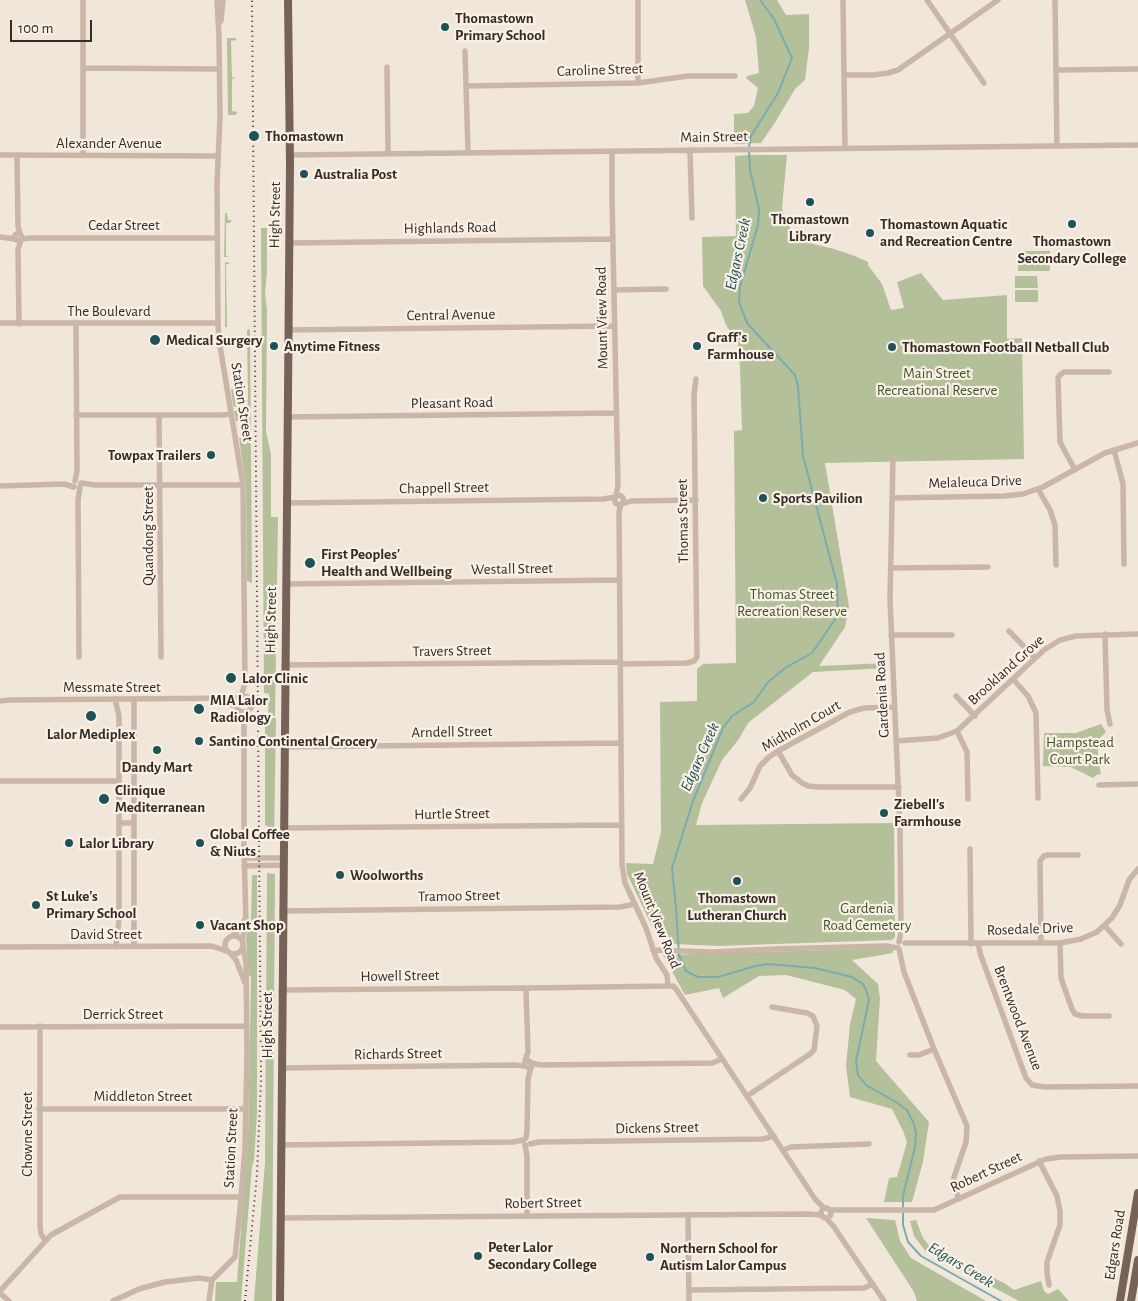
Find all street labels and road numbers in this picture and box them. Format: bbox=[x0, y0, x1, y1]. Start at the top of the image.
street label: Caroline Street bbox=[556, 59, 644, 81]
street label: Main Street bbox=[680, 127, 748, 147]
street label: Alexander Avenue bbox=[56, 134, 162, 152]
street label: High Street bbox=[265, 181, 285, 249]
street label: Cedar Street bbox=[88, 216, 160, 234]
street label: Highlands Road bbox=[403, 218, 497, 238]
street label: Mount View Road bbox=[592, 266, 612, 370]
street label: The Boulevard bbox=[67, 302, 151, 320]
street label: Central Avenue bbox=[407, 305, 495, 325]
street label: Station Street bbox=[227, 361, 257, 443]
street label: Pleasant Road bbox=[411, 393, 493, 413]
street label: Melaleuca Drive bbox=[928, 471, 1022, 493]
street label: Chappell Street bbox=[399, 478, 489, 498]
street label: Thomas Street bbox=[673, 479, 693, 563]
street label: Quandong Street bbox=[139, 486, 157, 586]
street label: Westall Street bbox=[471, 559, 553, 579]
street label: High Street bbox=[261, 586, 281, 654]
street label: Brookland Grove bbox=[964, 631, 1048, 709]
street label: Travers Street bbox=[412, 641, 492, 661]
street label: Gardenia Road bbox=[871, 652, 893, 738]
street label: Messmate Street bbox=[63, 678, 161, 696]
street label: Midholm Court bbox=[758, 696, 844, 756]
street label: Arndell Street bbox=[411, 722, 493, 742]
street label: Hurtle Street bbox=[414, 804, 490, 824]
street label: Mount View Road bbox=[629, 869, 685, 971]
street label: Tramoo Street bbox=[418, 886, 500, 906]
street label: Rosedale Drive bbox=[986, 918, 1074, 940]
street label: David Street bbox=[70, 925, 142, 943]
street label: Brentwood Avenue bbox=[990, 963, 1046, 1073]
street label: Howell Street bbox=[360, 966, 440, 986]
street label: High Street bbox=[258, 992, 276, 1058]
street label: Derrick Street bbox=[83, 1005, 163, 1023]
street label: Richards Street bbox=[354, 1044, 442, 1064]
street label: Middleton Street bbox=[94, 1087, 192, 1105]
street label: Chowne Street bbox=[18, 1091, 36, 1177]
street label: Station Street bbox=[220, 1108, 242, 1188]
street label: Dickens Street bbox=[615, 1118, 699, 1138]
street label: Robert Street bbox=[947, 1148, 1025, 1196]
street label: Robert Street bbox=[504, 1193, 582, 1213]
street label: Edgars Road bbox=[1101, 1208, 1129, 1282]

